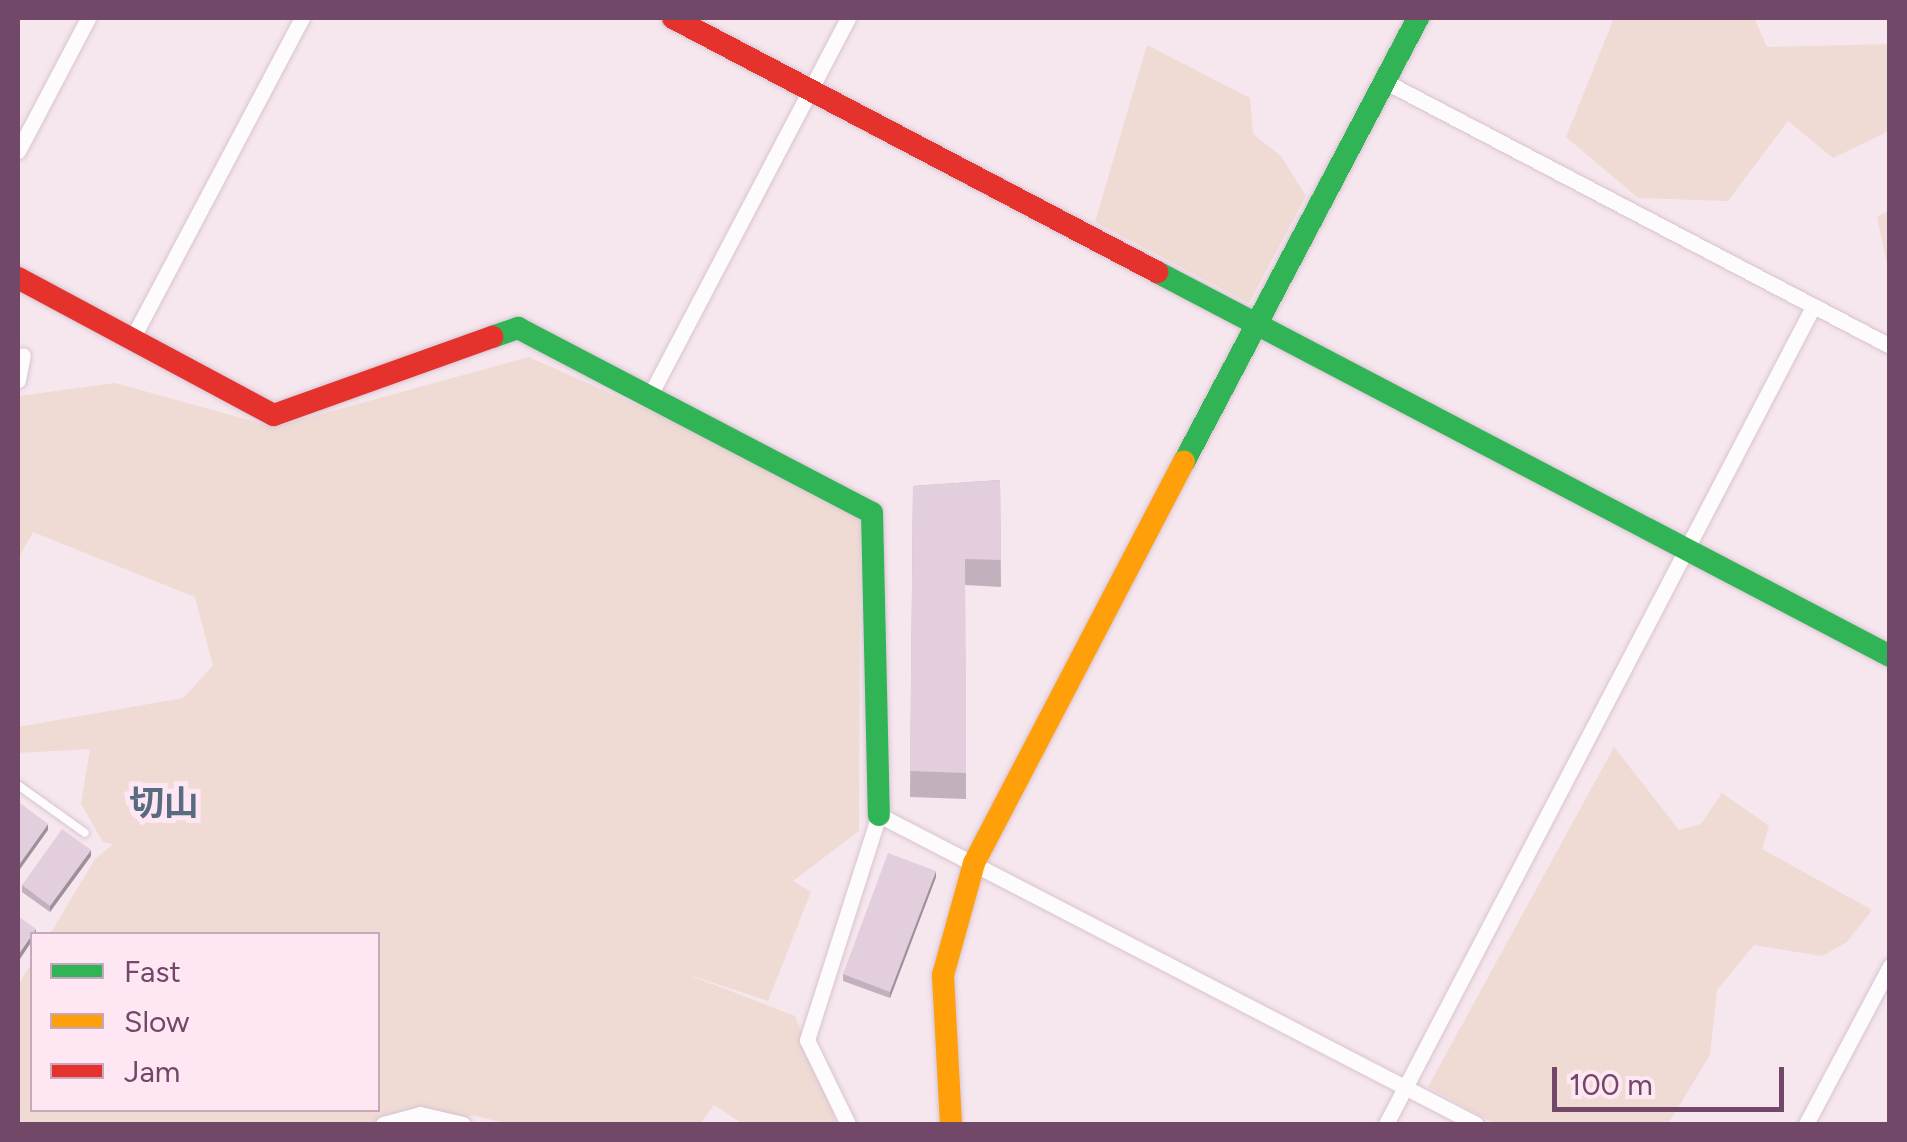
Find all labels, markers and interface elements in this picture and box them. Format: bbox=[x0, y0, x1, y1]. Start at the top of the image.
district label: 切山 bbox=[129, 782, 199, 824]
legend bbox=[30, 932, 380, 1112]
text: Fast bbox=[124, 953, 181, 990]
text: Slow bbox=[124, 1003, 190, 1040]
scale bar bbox=[1557, 1047, 1790, 1109]
text: Jam bbox=[124, 1053, 180, 1090]
text: 100 m bbox=[1569, 1066, 1653, 1103]

